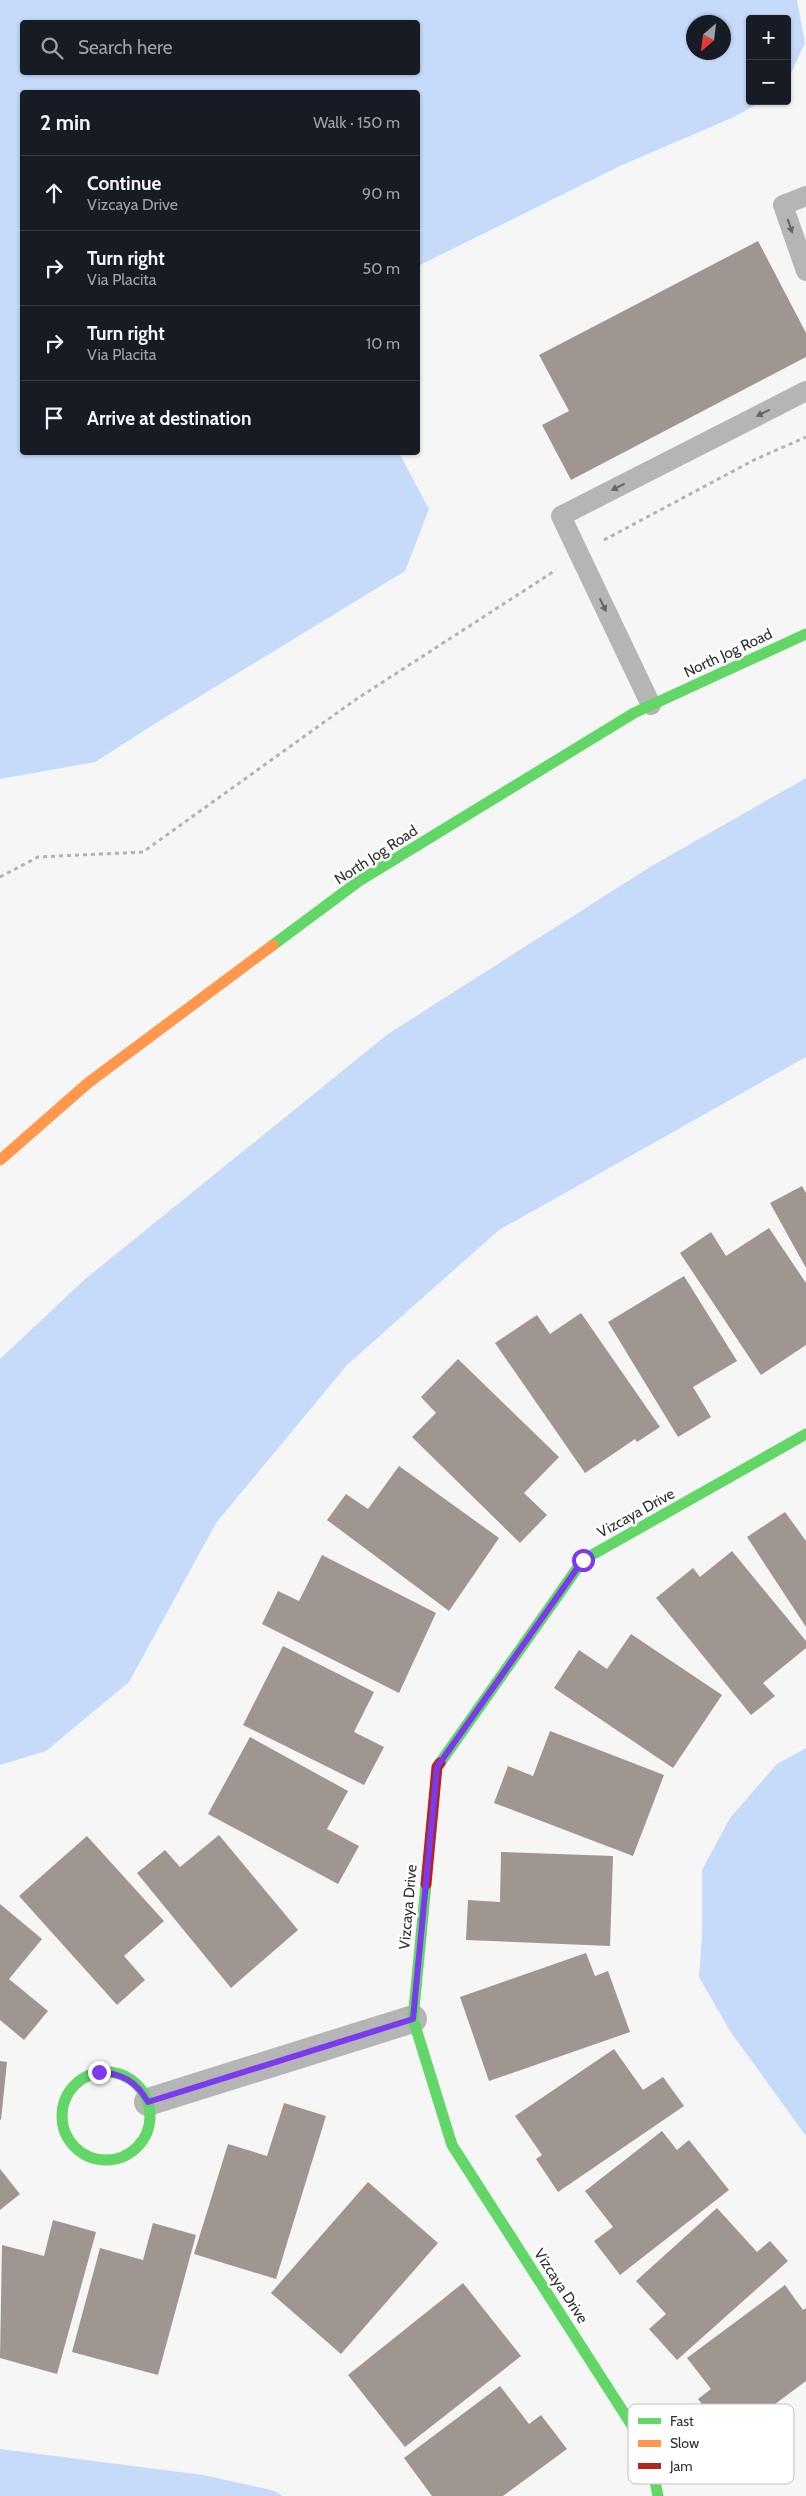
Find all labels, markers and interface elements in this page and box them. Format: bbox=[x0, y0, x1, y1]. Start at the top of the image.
north arrow bbox=[686, 15, 731, 60]
map controls bbox=[746, 15, 791, 105]
button: + bbox=[746, 15, 791, 60]
search box bbox=[20, 20, 420, 75]
icon: search bbox=[38, 34, 66, 62]
text: Search here bbox=[78, 36, 172, 59]
button: − bbox=[746, 60, 791, 105]
text: 2 min bbox=[40, 110, 91, 135]
text: Walk · 150 m bbox=[313, 113, 400, 132]
text: Continue bbox=[87, 172, 161, 195]
icon: ahead bbox=[40, 179, 68, 207]
text: 90 m bbox=[362, 184, 400, 203]
text: Vizcaya Drive bbox=[87, 195, 178, 214]
one-way arrow bbox=[787, 219, 795, 234]
text: Turn right bbox=[87, 247, 165, 270]
icon: right bbox=[40, 254, 68, 282]
text: 50 m bbox=[363, 259, 400, 278]
text: Via Placita bbox=[87, 270, 156, 289]
text: Turn right bbox=[87, 322, 165, 345]
icon: right bbox=[40, 329, 68, 357]
text: 10 m bbox=[366, 334, 400, 353]
text: Via Placita bbox=[87, 345, 156, 364]
icon: arrive bbox=[40, 404, 68, 432]
text: Arrive at destination bbox=[87, 407, 251, 430]
one-way arrow bbox=[755, 409, 770, 417]
one-way arrow bbox=[611, 483, 625, 491]
one-way arrow bbox=[600, 598, 608, 612]
street label: North Jog Road bbox=[681, 625, 775, 681]
street label: North Jog Road bbox=[331, 822, 421, 888]
street label: Vizcaya Drive bbox=[594, 1484, 678, 1542]
route start bbox=[572, 1549, 595, 1572]
street label: Vizcaya Drive bbox=[395, 1863, 421, 1950]
route end bbox=[88, 2061, 111, 2084]
street label: Vizcaya Drive bbox=[530, 2245, 592, 2327]
legend bbox=[628, 2404, 794, 2484]
text: Fast bbox=[670, 2412, 694, 2430]
text: Slow bbox=[670, 2434, 699, 2452]
text: Jam bbox=[669, 2457, 692, 2475]

